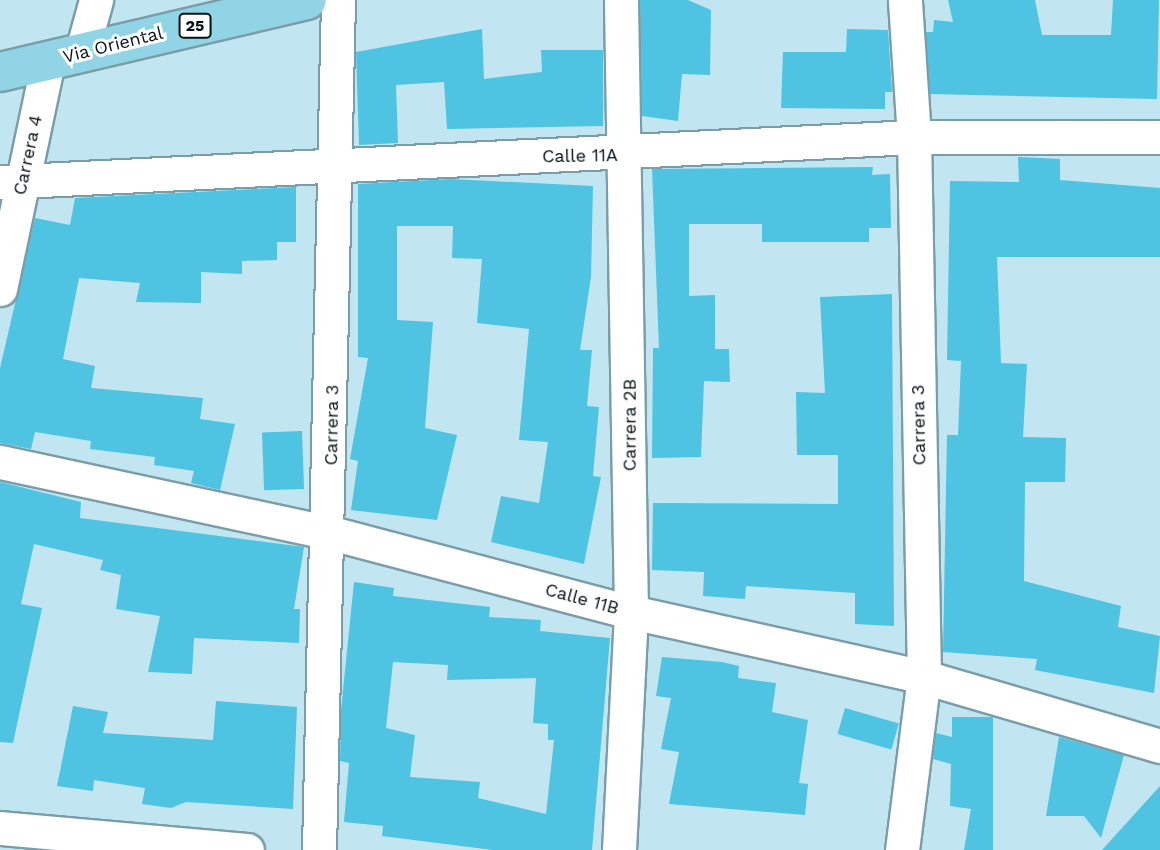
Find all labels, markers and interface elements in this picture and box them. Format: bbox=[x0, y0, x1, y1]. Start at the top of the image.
road number: 25 bbox=[178, 14, 212, 38]
street label: Via Oriental bbox=[60, 22, 166, 68]
street label: Carrera 4 bbox=[9, 113, 47, 197]
street label: Calle 11A bbox=[542, 145, 618, 167]
street label: Carrera 2B bbox=[619, 379, 641, 471]
street label: Carrera 3 bbox=[320, 384, 344, 466]
street label: Carrera 3 bbox=[907, 384, 931, 466]
street label: Calle 11B bbox=[543, 579, 621, 619]

